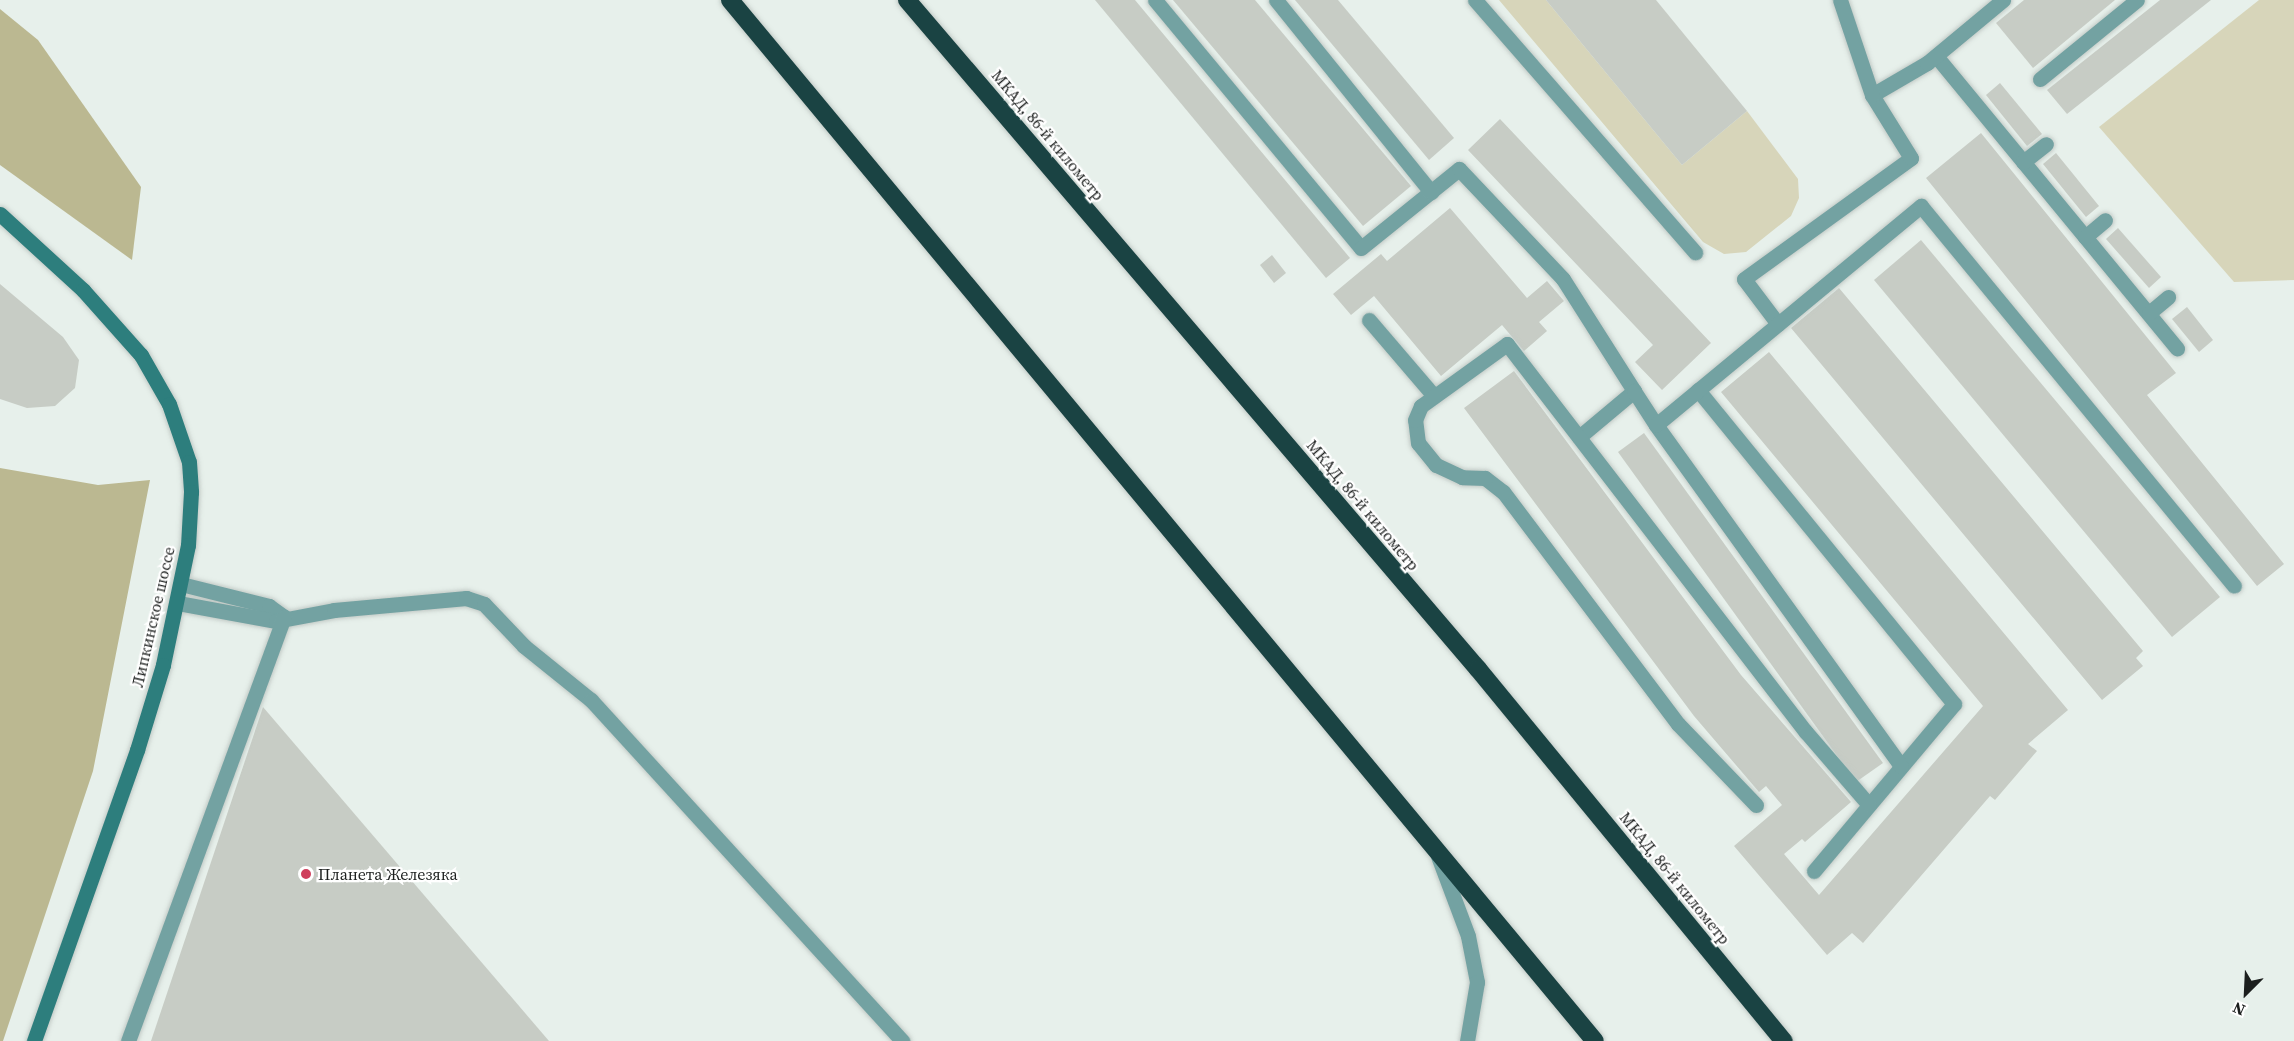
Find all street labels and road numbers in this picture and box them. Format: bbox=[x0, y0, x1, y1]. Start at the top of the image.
street label: МКАД, 86-й километр bbox=[988, 66, 1108, 204]
street label: МКАД, 86-й километр bbox=[1303, 436, 1423, 574]
street label: Липкинское шоссе bbox=[127, 545, 179, 689]
street label: МКАД, 86-й километр bbox=[1616, 808, 1734, 948]

